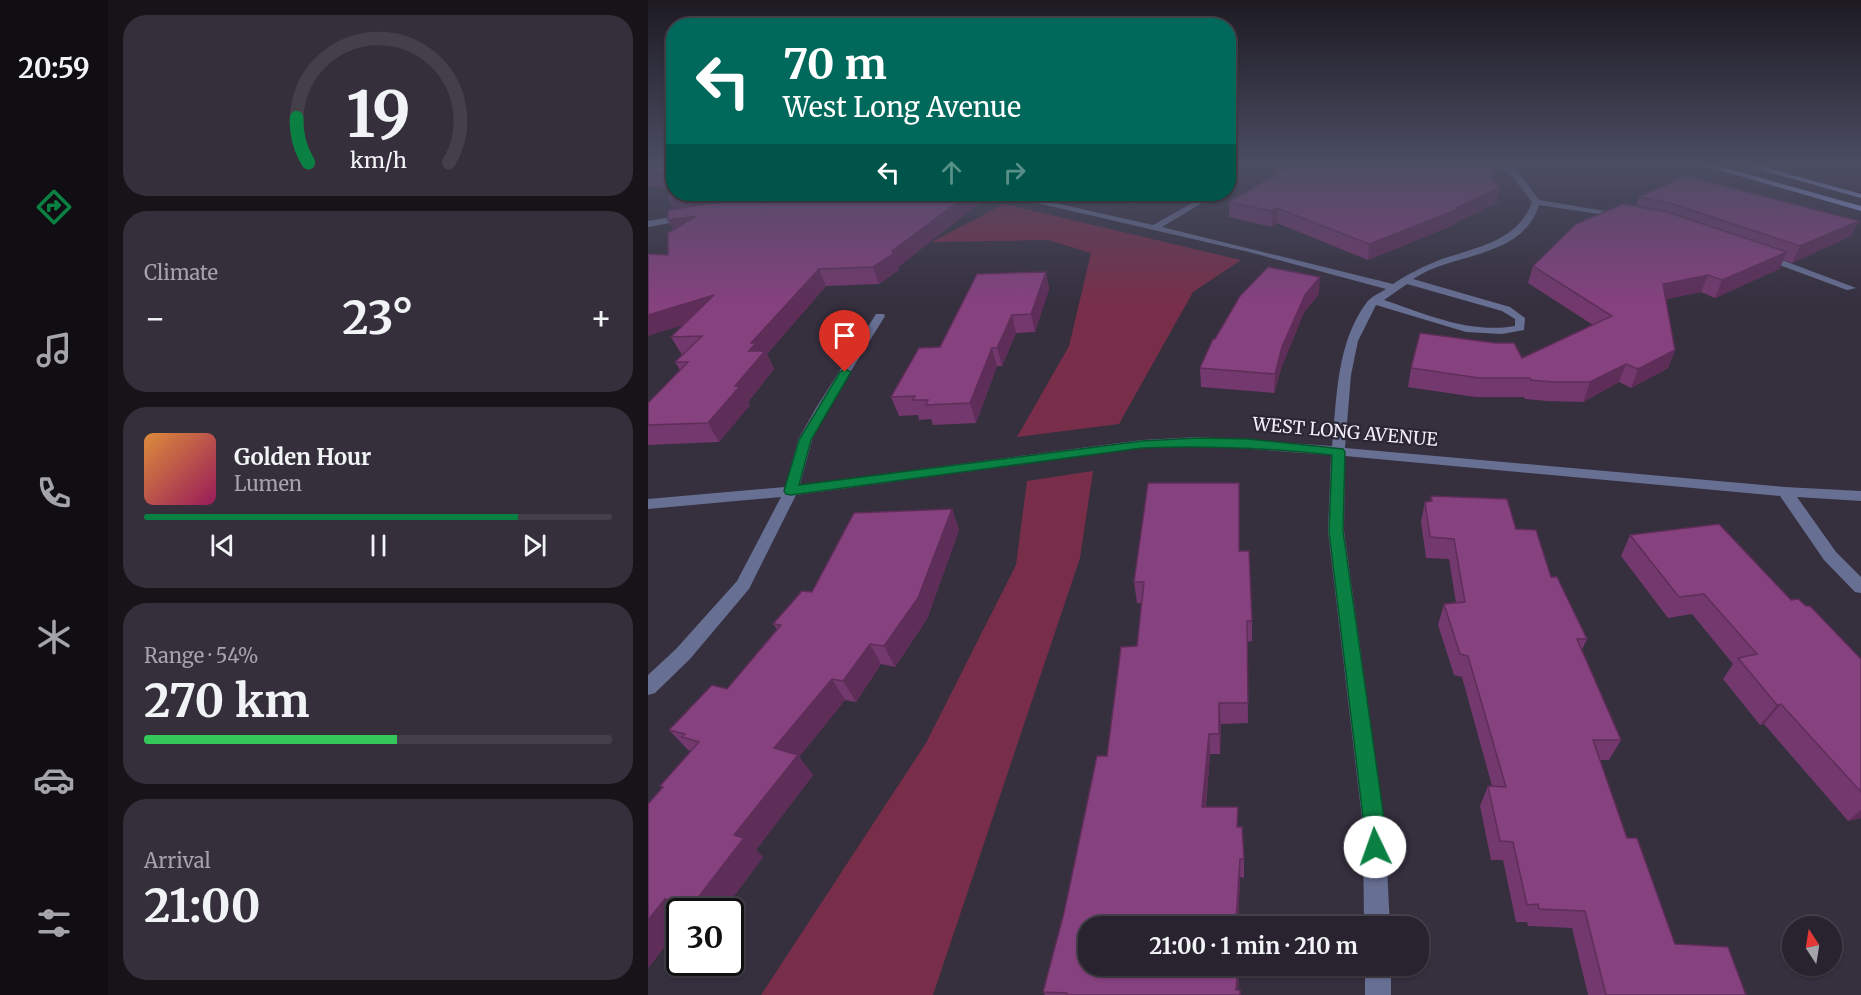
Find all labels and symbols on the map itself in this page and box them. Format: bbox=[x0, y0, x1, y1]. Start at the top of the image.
pin bbox=[819, 310, 870, 372]
street label: WEST LONG AVENUE bbox=[1250, 412, 1439, 451]
position arrow bbox=[1343, 815, 1407, 879]
speed limit sign: 30 bbox=[666, 898, 744, 976]
north arrow bbox=[1782, 916, 1842, 976]

